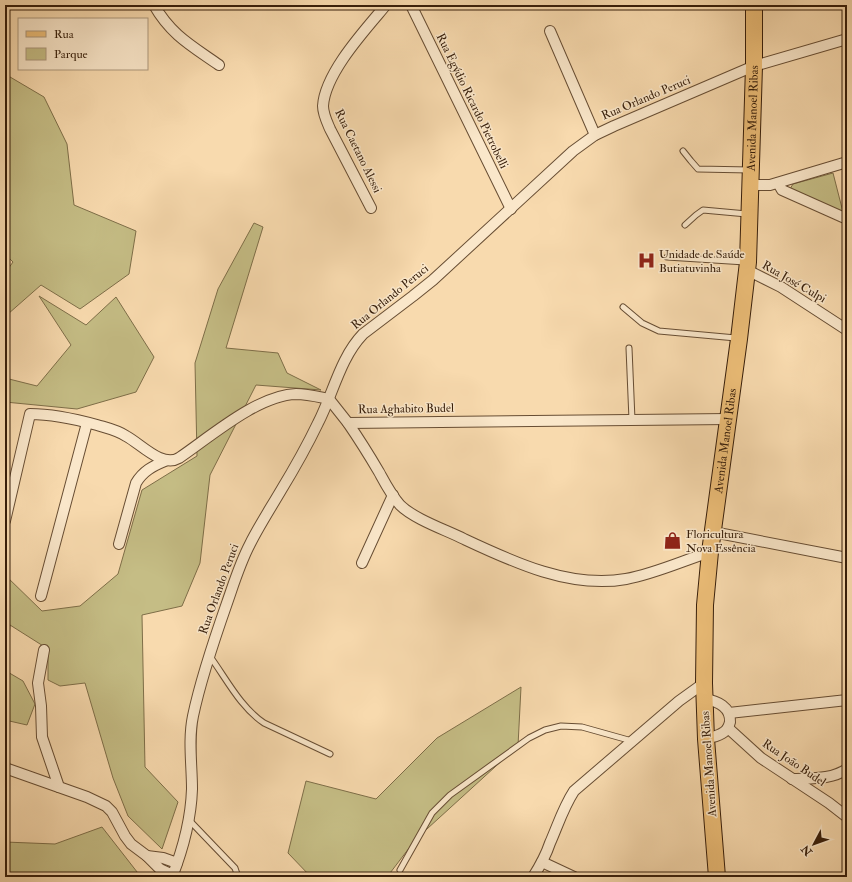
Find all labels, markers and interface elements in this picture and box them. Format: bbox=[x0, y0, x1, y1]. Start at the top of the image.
legend bbox=[18, 18, 148, 70]
text: Rua bbox=[54, 27, 75, 42]
street label: Rua Egýdio Ricardo Pietrobelli bbox=[433, 31, 511, 171]
text: Parque bbox=[54, 47, 88, 62]
street label: Avenida Manoel Ribas bbox=[743, 65, 762, 172]
street label: Rua Orlando Peruci bbox=[599, 73, 693, 123]
street label: Rua Caetano Alessi bbox=[331, 107, 385, 195]
place label: Unidade de Saúde Butiatuvinha bbox=[659, 247, 745, 276]
hospital icon: Unidade de Saúde Butiatuvinha bbox=[636, 251, 656, 271]
street label: Rua José Culpi bbox=[759, 258, 829, 306]
street label: Rua Orlando Peruci bbox=[348, 261, 432, 333]
street label: Avenida Manoel Ribas bbox=[710, 387, 740, 495]
street label: Rua Aghabito Budel bbox=[358, 401, 454, 417]
place label: Floricultura Nova Essência bbox=[686, 527, 757, 556]
shop icon: Floricultura Nova Essência bbox=[663, 531, 683, 551]
street label: Rua Orlando Peruci bbox=[196, 542, 242, 636]
street label: Avenida Manoel Ribas bbox=[698, 711, 720, 818]
street label: Rua João Budel bbox=[759, 736, 829, 790]
north arrow bbox=[794, 824, 834, 864]
text: N bbox=[798, 841, 816, 859]

